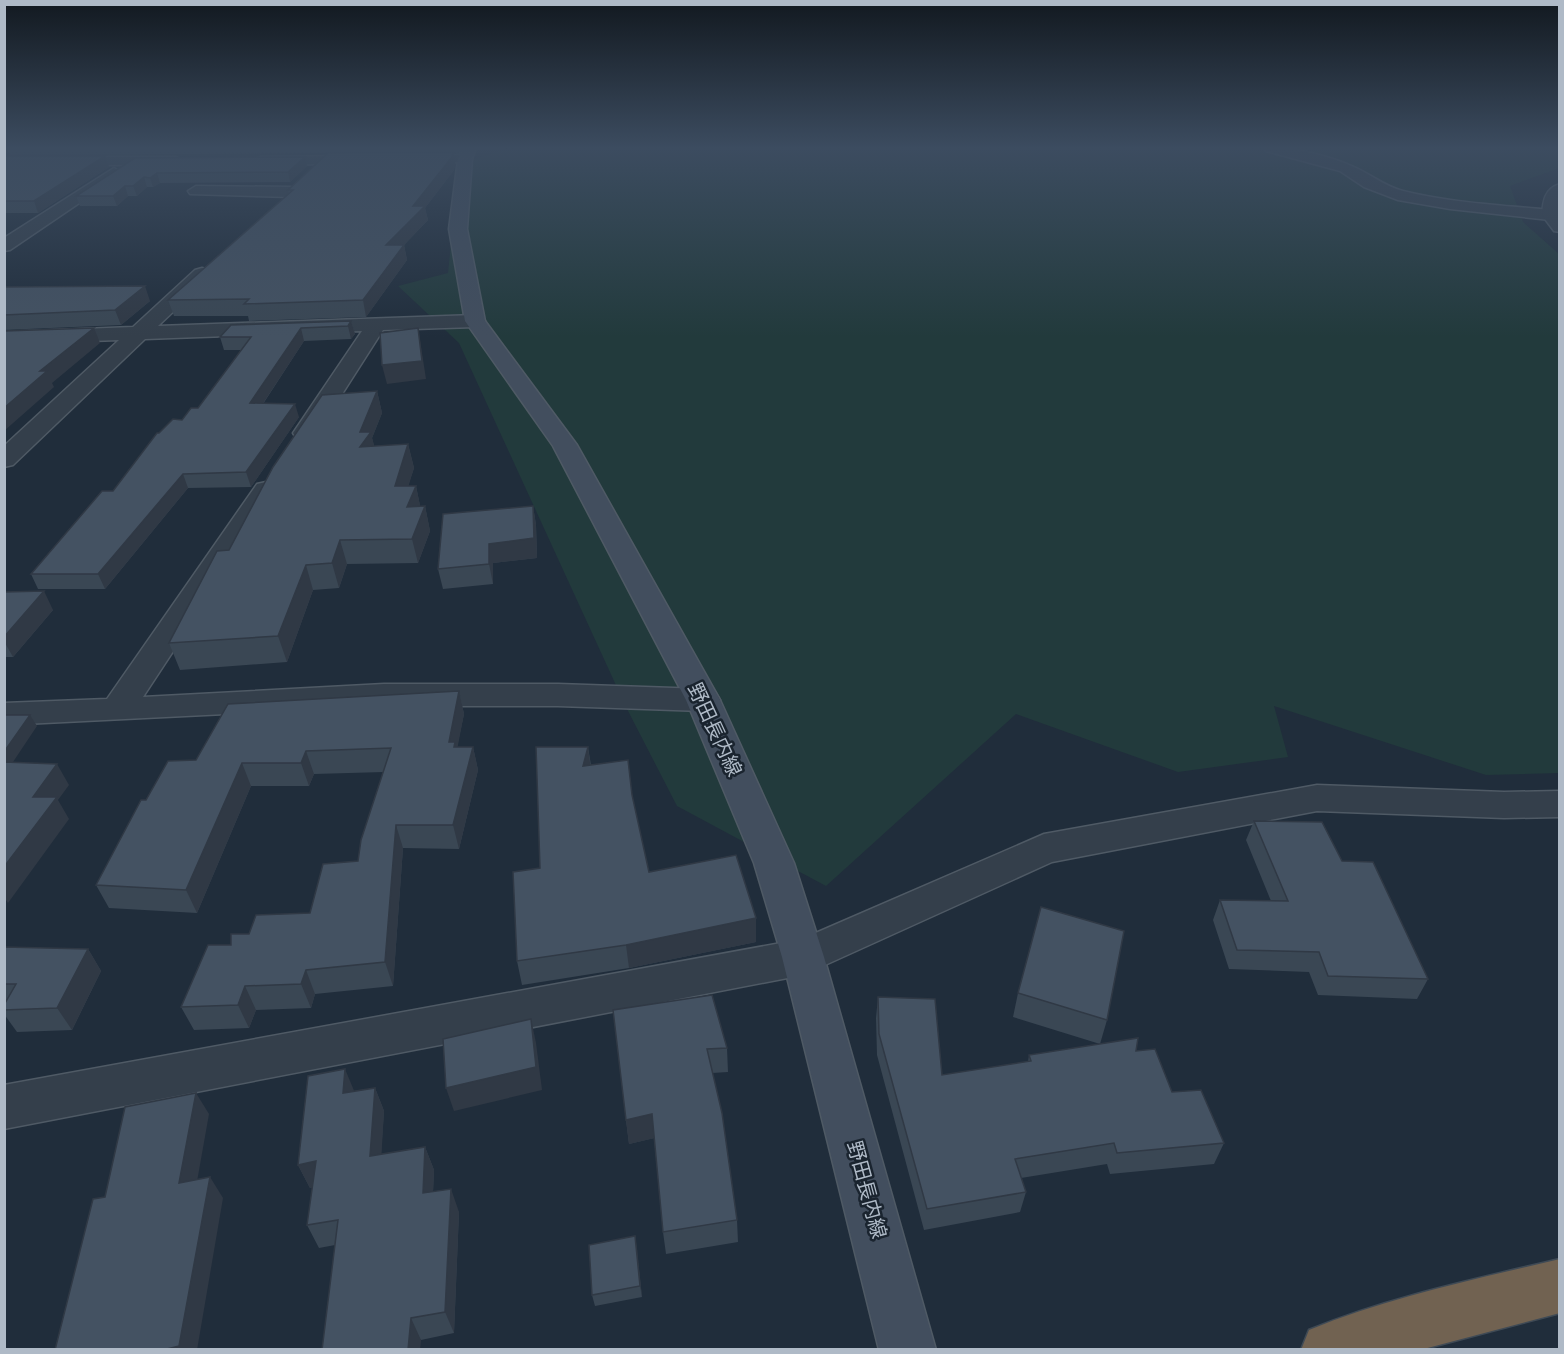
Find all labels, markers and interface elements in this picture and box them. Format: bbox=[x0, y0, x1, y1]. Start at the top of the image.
street label: 野田長内線 bbox=[682, 680, 746, 780]
street label: 野田長内線 bbox=[841, 1139, 891, 1241]

